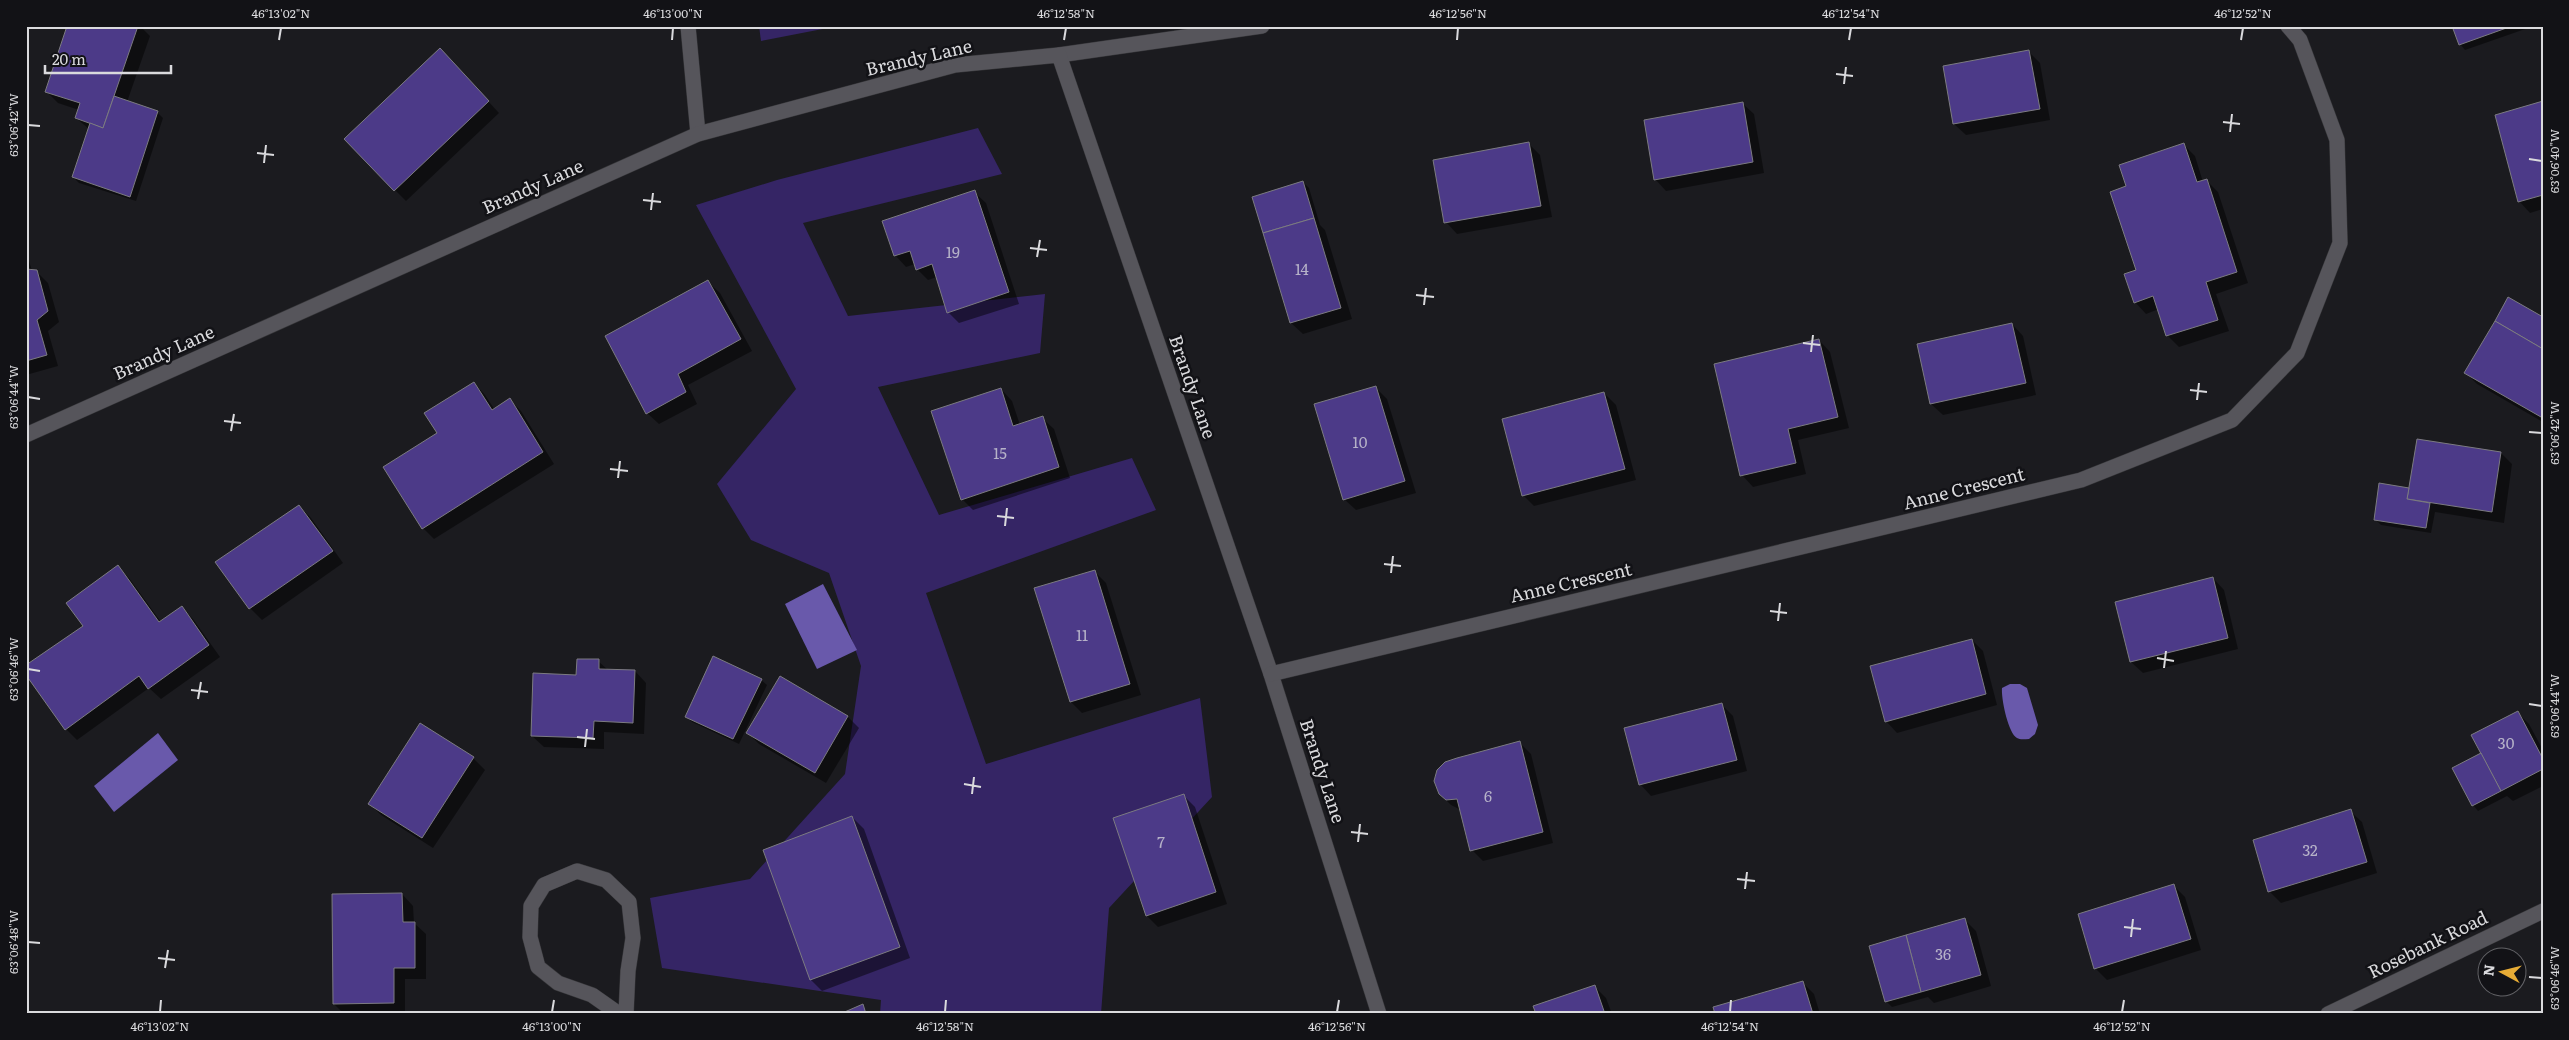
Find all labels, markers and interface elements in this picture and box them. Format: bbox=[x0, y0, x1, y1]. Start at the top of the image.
text: 46°13'02"N bbox=[252, 4, 310, 22]
text: 46°13'00"N bbox=[643, 4, 703, 22]
text: 46°12'58"N bbox=[1037, 4, 1095, 22]
text: 46°12'56"N bbox=[1429, 4, 1487, 22]
text: 46°12'54"N bbox=[1822, 4, 1880, 22]
text: 46°12'52"N bbox=[2214, 4, 2272, 22]
street label: Brandy Lane bbox=[863, 31, 974, 82]
scale bar bbox=[45, 42, 171, 74]
text: 20 m bbox=[52, 47, 86, 70]
text: 63°06'42"W bbox=[4, 93, 22, 157]
text: 63°06'40"W bbox=[2545, 129, 2563, 193]
street label: Brandy Lane bbox=[477, 151, 587, 220]
house number: 19 bbox=[946, 240, 960, 263]
house number: 14 bbox=[1295, 257, 1309, 280]
street label: Brandy Lane bbox=[108, 317, 218, 386]
street label: Brandy Lane bbox=[1163, 331, 1224, 442]
text: 63°06'44"W bbox=[4, 365, 22, 429]
text: 63°06'42"W bbox=[2545, 401, 2563, 465]
house number: 10 bbox=[1353, 430, 1368, 453]
house number: 15 bbox=[993, 441, 1007, 464]
street label: Anne Crescent bbox=[1900, 459, 2028, 516]
street label: Anne Crescent bbox=[1507, 554, 1635, 609]
house number: 11 bbox=[1076, 623, 1088, 646]
text: 63°06'46"W bbox=[4, 637, 22, 701]
text: 63°06'44"W bbox=[2545, 674, 2563, 738]
street label: Brandy Lane bbox=[1294, 715, 1353, 826]
house number: 30 bbox=[2498, 731, 2515, 754]
house number: 6 bbox=[1484, 784, 1492, 807]
house number: 7 bbox=[1157, 830, 1165, 853]
house number: 32 bbox=[2302, 838, 2318, 861]
street label: Rosebank Road bbox=[2363, 903, 2492, 984]
text: 63°06'48"W bbox=[4, 910, 22, 974]
house number: 36 bbox=[1935, 942, 1951, 965]
text: 63°06'46"W bbox=[2545, 946, 2563, 1010]
north arrow bbox=[2476, 948, 2526, 998]
text: N bbox=[2477, 963, 2499, 977]
text: 46°13'02"N bbox=[131, 1017, 189, 1035]
text: 46°13'00"N bbox=[522, 1017, 582, 1035]
text: 46°12'58"N bbox=[916, 1017, 974, 1035]
text: 46°12'56"N bbox=[1308, 1017, 1366, 1035]
text: 46°12'54"N bbox=[1701, 1017, 1759, 1035]
text: 46°12'52"N bbox=[2093, 1017, 2151, 1035]

